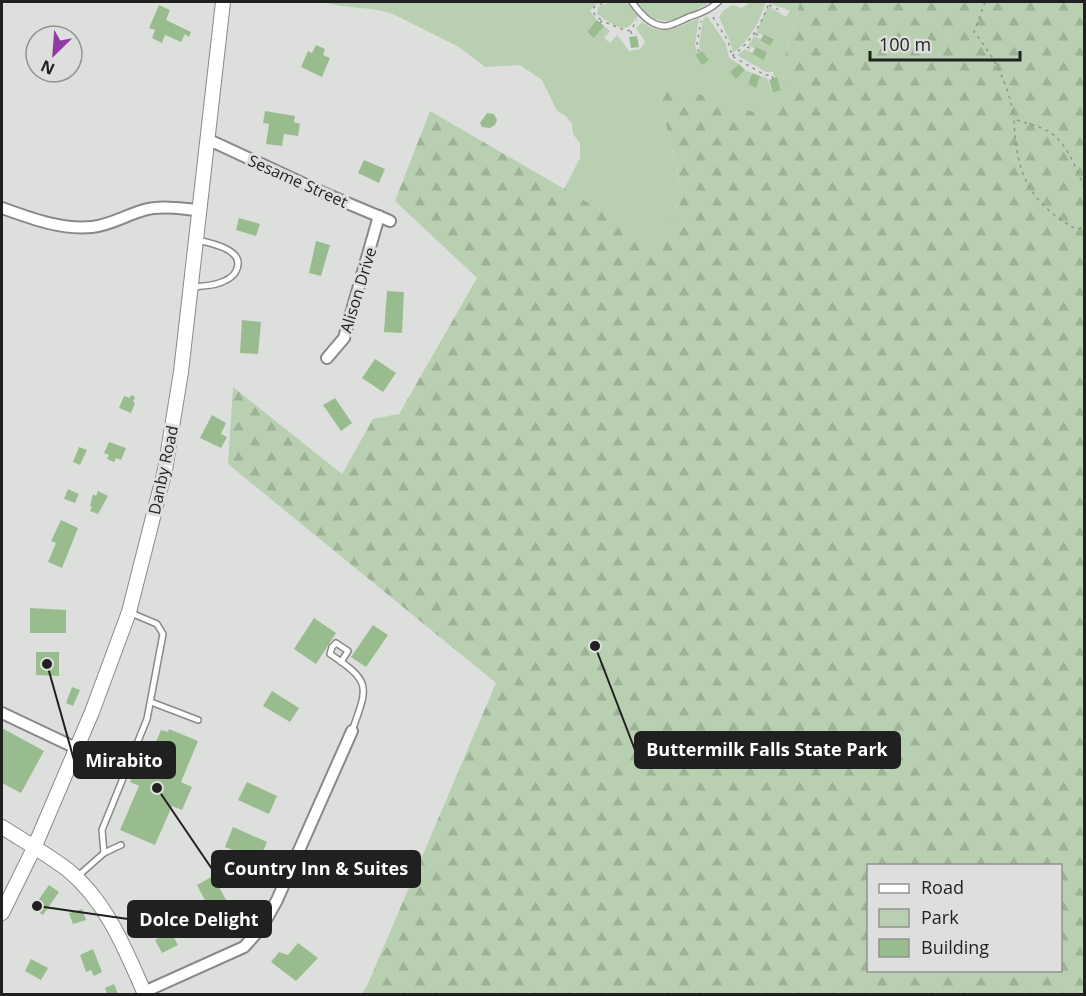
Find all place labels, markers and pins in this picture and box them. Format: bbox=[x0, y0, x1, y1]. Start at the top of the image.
callout: Buttermilk Falls State Park bbox=[635, 732, 900, 768]
callout: Mirabito bbox=[74, 742, 175, 778]
callout: Country Inn & Suites bbox=[212, 851, 420, 887]
callout: Dolce Delight bbox=[128, 901, 271, 937]

